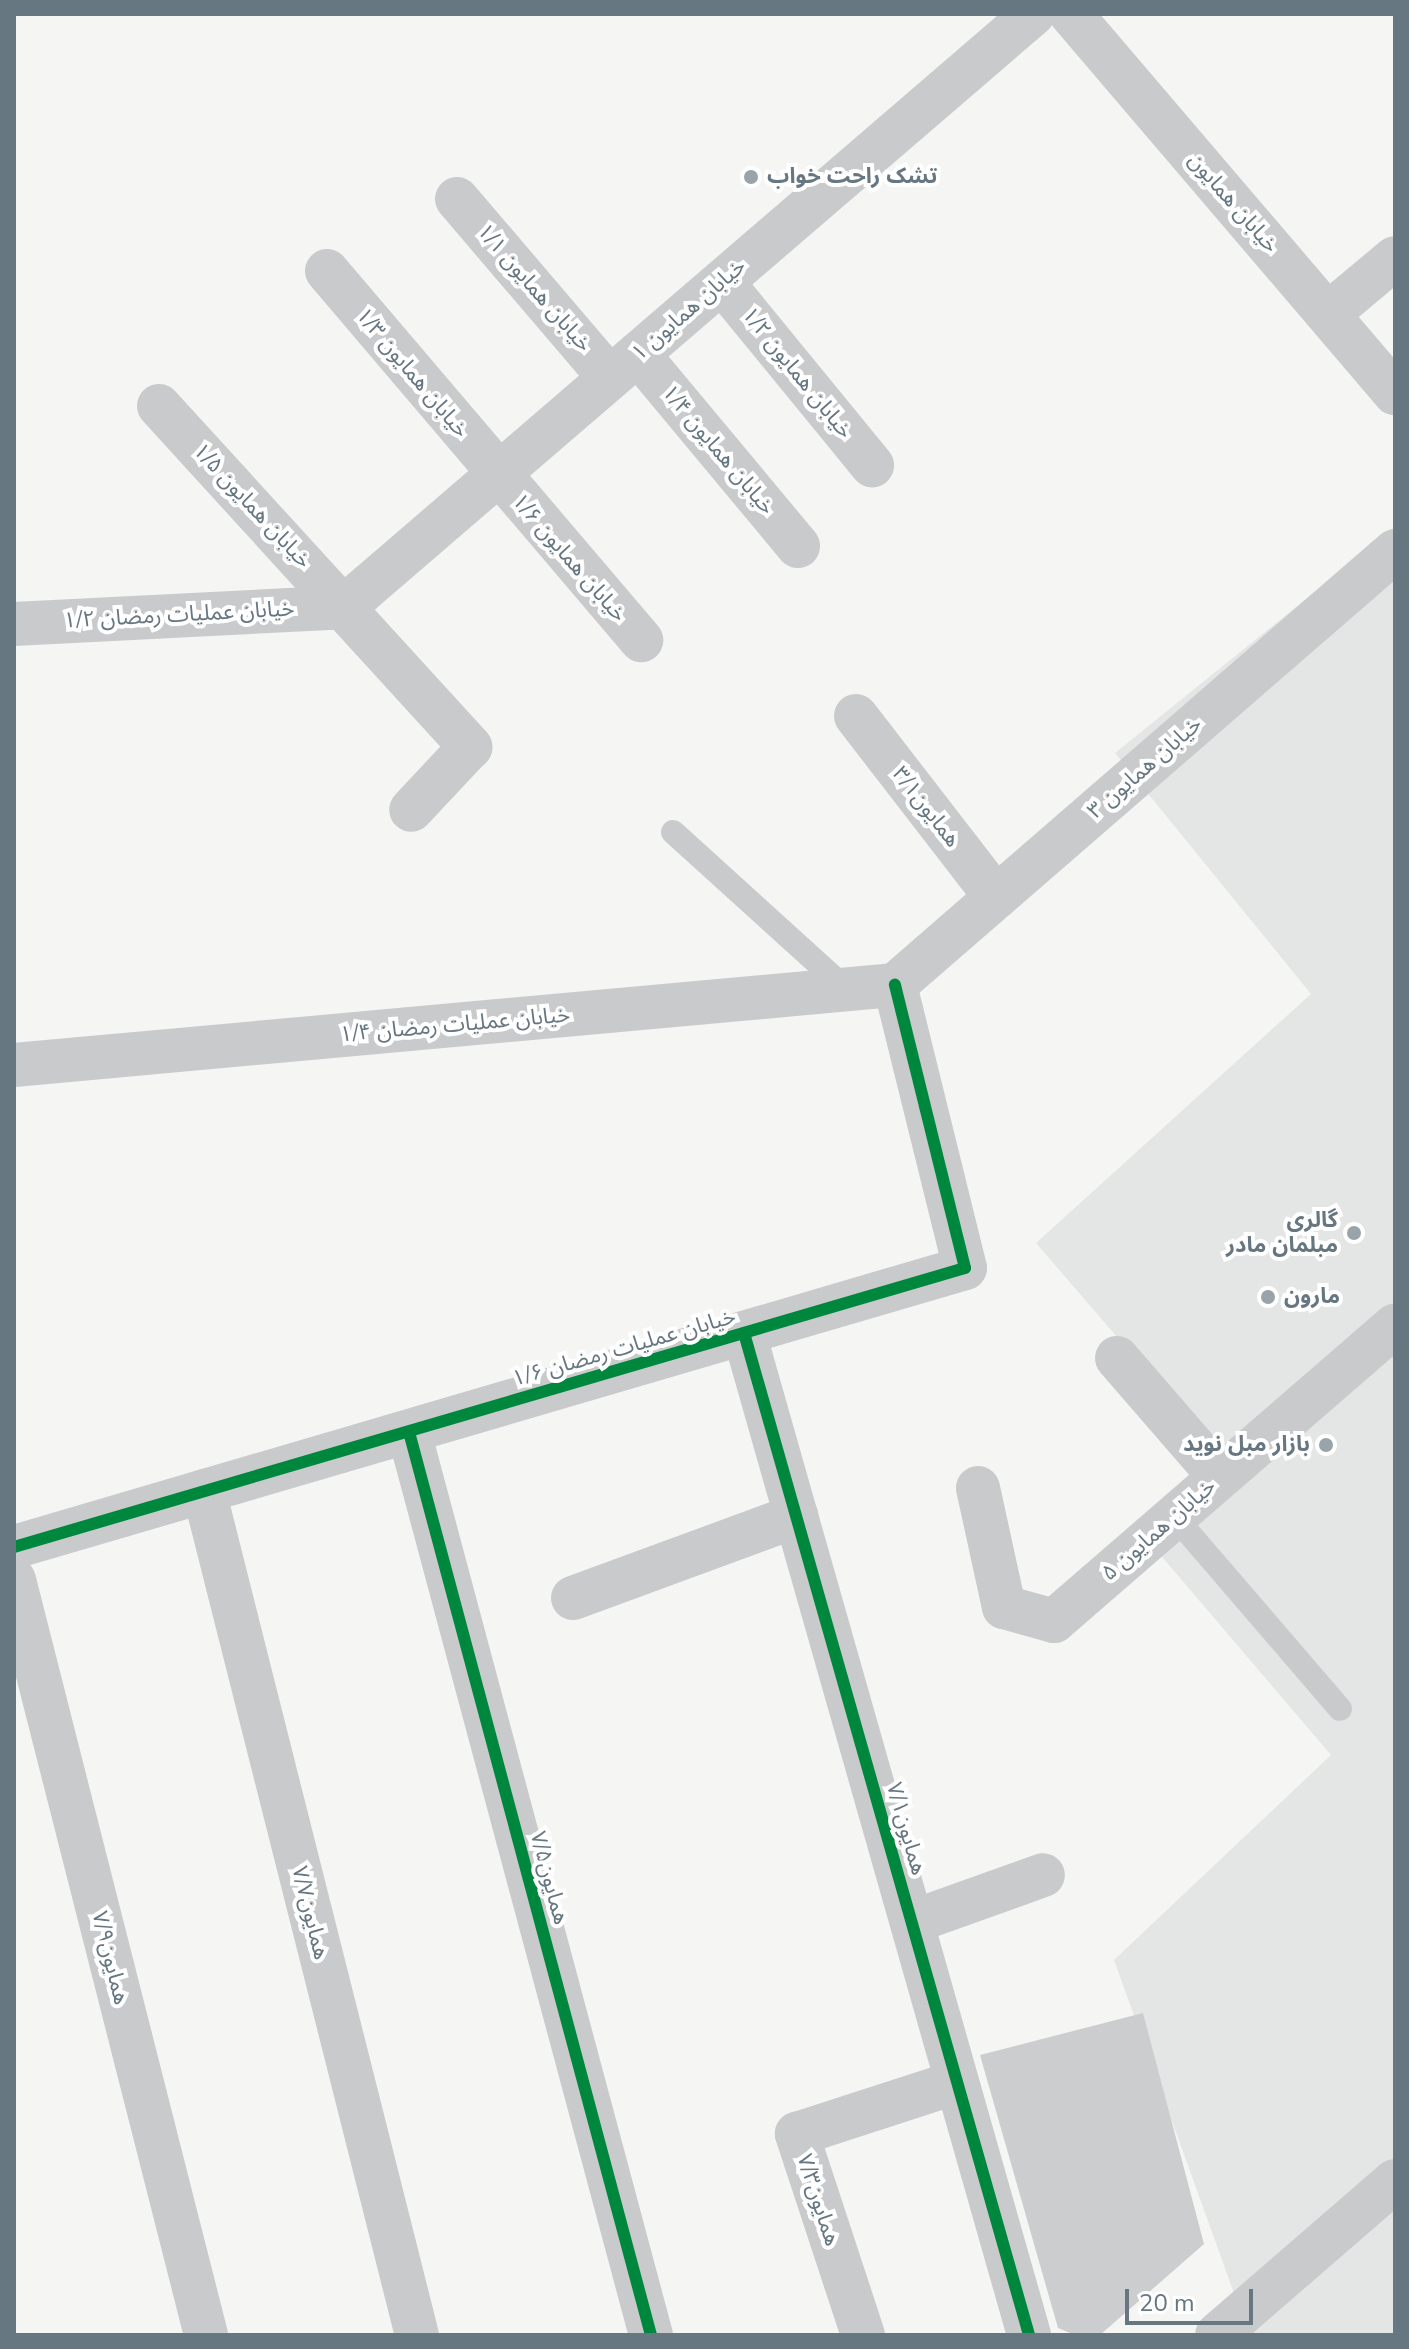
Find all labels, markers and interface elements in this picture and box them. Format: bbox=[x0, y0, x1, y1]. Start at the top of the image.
street label: خیابان همایون bbox=[1182, 147, 1284, 259]
place label: تشک راحت خواب bbox=[767, 164, 937, 190]
marker: تشک راحت خواب bbox=[742, 168, 760, 186]
street label: خیابان همایون ۱/۱ bbox=[471, 218, 597, 358]
street label: خیابان همایون ۱ bbox=[627, 253, 751, 367]
street label: خیابان همایون ۱/۲ bbox=[736, 302, 858, 444]
street label: خیابان همایون ۱/۳ bbox=[350, 303, 474, 443]
street label: خیابان همایون ۱/۴ bbox=[656, 380, 780, 520]
street label: خیابان همایون ۱/۵ bbox=[187, 438, 317, 574]
street label: خیابان همایون ۱/۶ bbox=[506, 488, 632, 628]
street label: خیابان عملیات رمضان ۱/۲ bbox=[63, 596, 295, 634]
street label: خیابان همایون ۳ bbox=[1083, 711, 1207, 825]
street label: همایون۳/۱ bbox=[886, 761, 966, 853]
street label: خیابان عملیات رمضان ۱/۴ bbox=[339, 1002, 571, 1048]
place label: گالری مبلمان مادر bbox=[1226, 1207, 1338, 1258]
marker: گالری مبلمان مادر bbox=[1345, 1224, 1363, 1242]
place label: مارون bbox=[1284, 1284, 1340, 1310]
marker: مارون bbox=[1259, 1288, 1277, 1306]
street label: خیابان عملیات رمضان ۱/۶ bbox=[509, 1303, 739, 1393]
place label: بازار مبل نوید bbox=[1183, 1432, 1310, 1458]
marker: بازار مبل نوید bbox=[1317, 1436, 1335, 1454]
street label: خیابان همایون ۵ bbox=[1097, 1473, 1221, 1587]
street label: همایون۷/۱ bbox=[880, 1780, 932, 1878]
street label: همایون۷/۵ bbox=[524, 1829, 574, 1927]
street label: همایون۷/۷ bbox=[286, 1864, 334, 1962]
street label: همایون۷/۹ bbox=[86, 1909, 134, 2007]
street label: همایون۷/۳ bbox=[791, 2151, 845, 2249]
scale bar bbox=[1129, 2273, 1257, 2323]
text: 20 m bbox=[1139, 2287, 1195, 2319]

